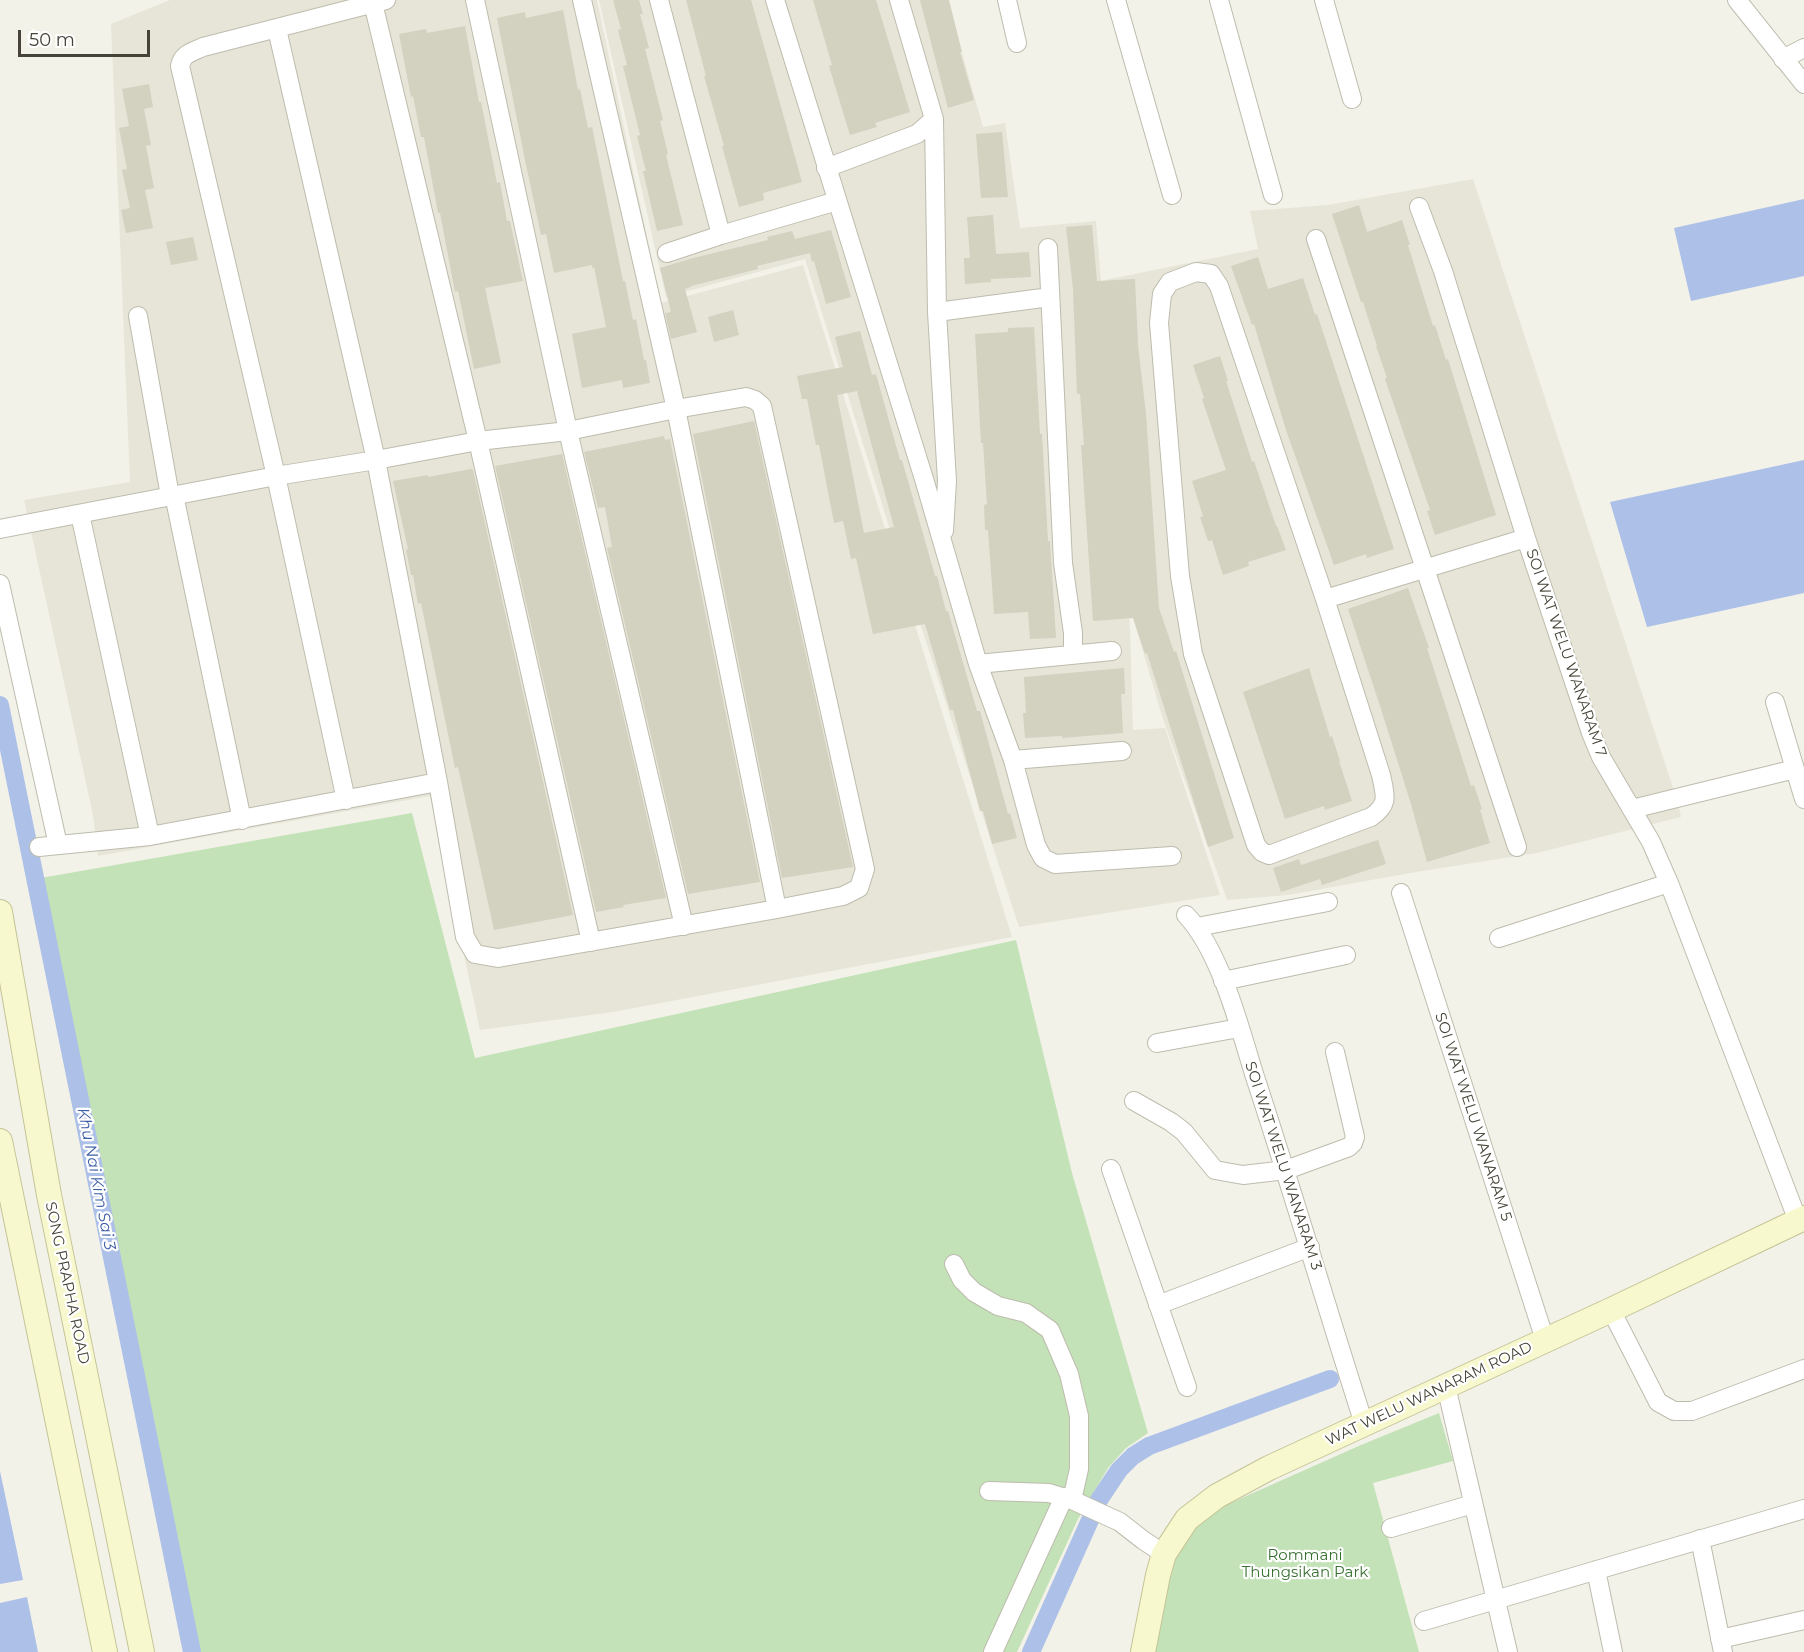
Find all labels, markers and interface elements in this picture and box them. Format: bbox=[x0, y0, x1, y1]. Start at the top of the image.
scale bar bbox=[21, 18, 153, 56]
text: 50 m bbox=[29, 29, 75, 51]
street label: SOI WAT WELU WANARAM 7 bbox=[1522, 547, 1610, 759]
street label: SOI WAT WELU WANARAM 5 bbox=[1431, 1010, 1515, 1224]
street label: SOI WAT WELU WANARAM 3 bbox=[1241, 1059, 1325, 1273]
water label: Khu Nai Kim Sai 3 bbox=[73, 1106, 119, 1252]
street label: SONG PRAPHA ROAD bbox=[41, 1200, 93, 1366]
street label: WAT WELU WANARAM ROAD bbox=[1323, 1338, 1535, 1450]
park label: Rommani Thungsikan Park bbox=[1242, 1547, 1368, 1582]

